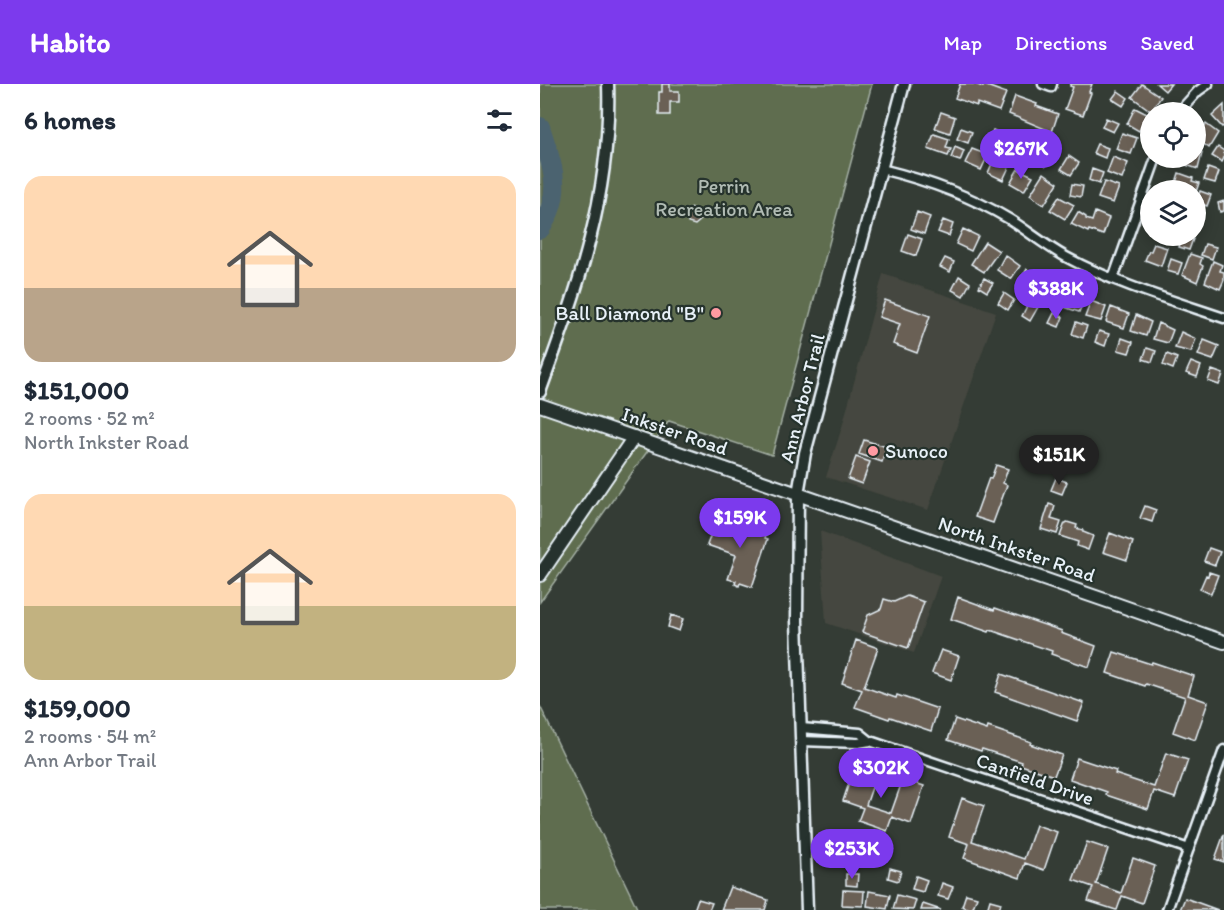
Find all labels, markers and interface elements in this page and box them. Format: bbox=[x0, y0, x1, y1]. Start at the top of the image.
text: Habito bbox=[30, 25, 110, 59]
text: Map bbox=[944, 30, 982, 55]
text: Directions bbox=[1015, 30, 1107, 55]
text: Saved bbox=[1140, 30, 1194, 55]
map controls bbox=[1140, 102, 1206, 246]
button: locate bbox=[1140, 102, 1206, 168]
text: 6 homes bbox=[24, 104, 116, 136]
icon: filters bbox=[483, 104, 516, 137]
pin: $267K bbox=[979, 129, 1063, 180]
text: $267K bbox=[994, 136, 1048, 160]
park label: Perrin Recreation Area bbox=[655, 174, 793, 221]
button: layers bbox=[1140, 180, 1206, 246]
icon: home bbox=[216, 215, 324, 323]
pin: $388K bbox=[1014, 269, 1098, 320]
text: $388K bbox=[1028, 276, 1084, 300]
place label: Ball Diamond "B" bbox=[556, 301, 704, 325]
marker: Ball Diamond "B" bbox=[709, 306, 723, 320]
street label: Ann Arbor Trail bbox=[774, 331, 830, 465]
text: $151,000 bbox=[24, 374, 129, 406]
street label: Inkster Road bbox=[619, 402, 731, 460]
text: 2 rooms · 52 m² bbox=[24, 406, 155, 430]
text: North Inkster Road bbox=[24, 430, 189, 454]
pin: $151K bbox=[1017, 435, 1101, 486]
place label: Sunoco bbox=[885, 439, 948, 463]
text: $151K bbox=[1033, 442, 1085, 466]
marker: Sunoco bbox=[866, 444, 880, 458]
pin: $159K bbox=[698, 498, 782, 549]
text: $159K bbox=[713, 505, 767, 529]
street label: North Inkster Road bbox=[935, 511, 1099, 587]
icon: home bbox=[216, 533, 324, 641]
text: $159,000 bbox=[24, 692, 131, 724]
text: 2 rooms · 54 m² bbox=[24, 724, 156, 748]
text: Ann Arbor Trail bbox=[24, 748, 156, 772]
pin: $302K bbox=[839, 748, 923, 799]
street label: Canfield Drive bbox=[973, 748, 1097, 810]
text: $302K bbox=[853, 755, 909, 779]
pin: $253K bbox=[810, 829, 894, 880]
text: $253K bbox=[825, 836, 879, 860]

